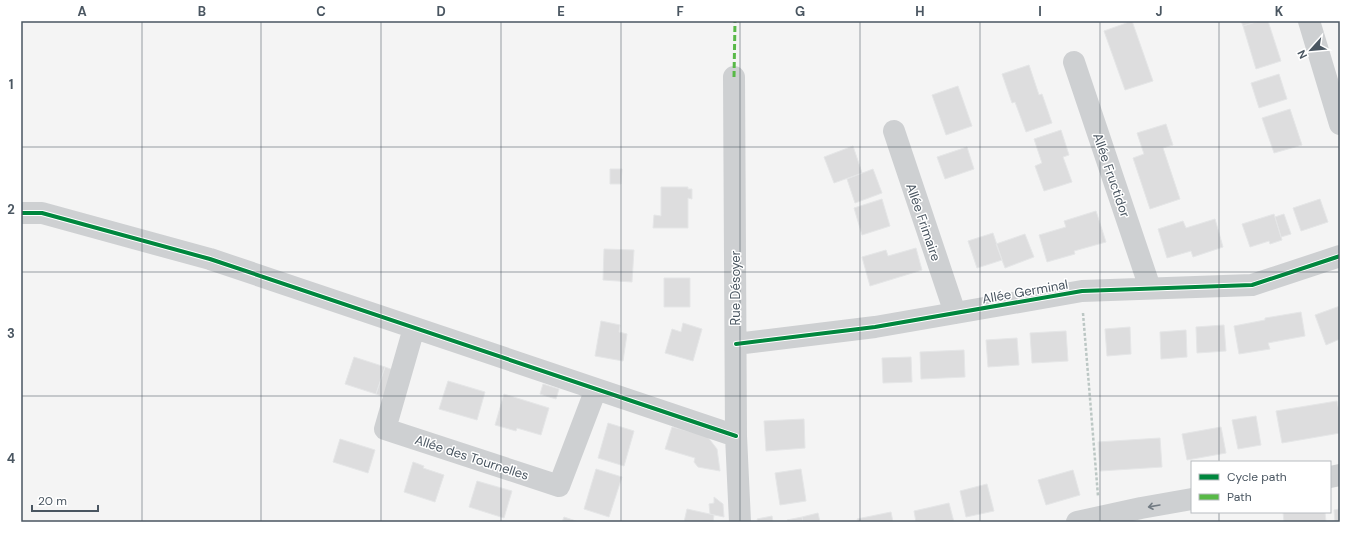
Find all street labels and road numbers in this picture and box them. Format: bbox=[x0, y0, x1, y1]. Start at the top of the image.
street label: Allée Fructidor bbox=[1089, 131, 1134, 220]
street label: Allée Frimaire bbox=[902, 181, 945, 263]
street label: Rue Désoyer bbox=[727, 250, 744, 325]
street label: Allée Germinal bbox=[981, 276, 1069, 307]
street label: Allée des Tournelles bbox=[413, 431, 531, 484]

